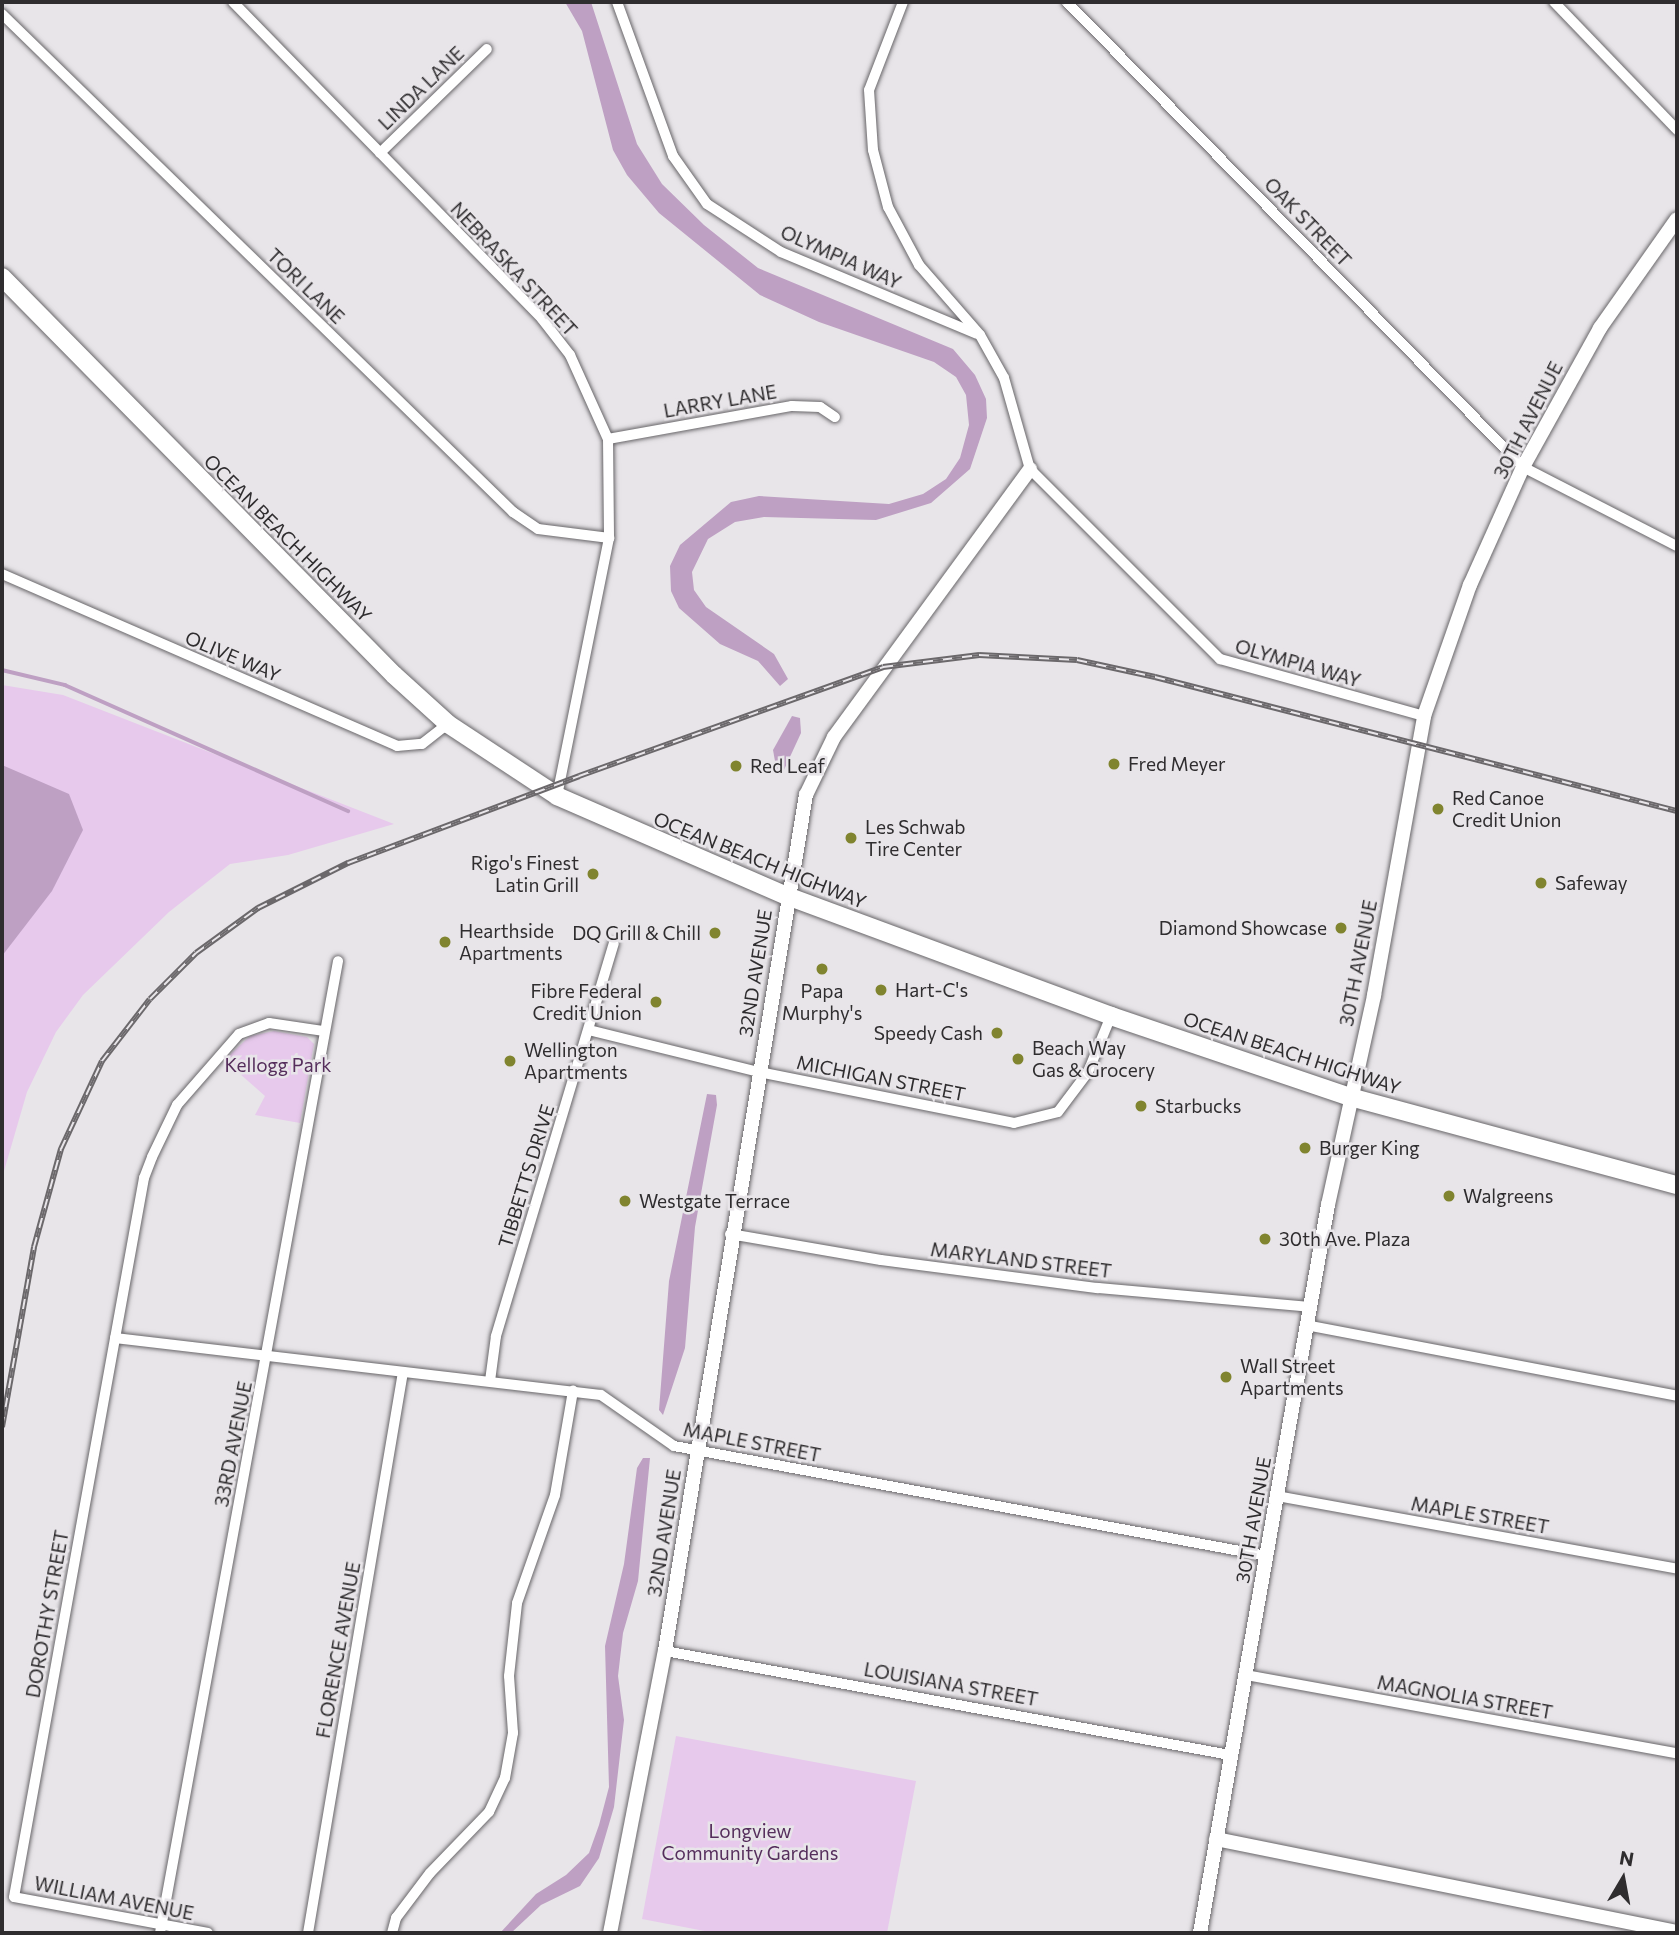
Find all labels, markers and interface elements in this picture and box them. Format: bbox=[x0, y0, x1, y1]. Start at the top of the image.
street label: LINDA LANE bbox=[373, 41, 469, 135]
street label: OAK STREET bbox=[1260, 173, 1356, 271]
street label: NEBRASKA STREET bbox=[446, 197, 582, 341]
street label: OLYMPIA WAY bbox=[777, 220, 905, 294]
street label: TORI LANE bbox=[263, 244, 349, 328]
street label: 30TH AVENUE bbox=[1489, 358, 1567, 482]
street label: LARRY LANE bbox=[662, 380, 778, 422]
street label: OCEAN BEACH HIGHWAY bbox=[200, 450, 376, 626]
street label: OLIVE WAY bbox=[182, 626, 284, 686]
street label: OLYMPIA WAY bbox=[1233, 634, 1363, 692]
place label: Fred Meyer bbox=[1128, 753, 1226, 775]
place label: Red Leaf bbox=[750, 755, 825, 777]
marker: Fred Meyer bbox=[1106, 756, 1122, 772]
marker: Red Leaf bbox=[728, 758, 744, 774]
place label: Red Canoe Credit Union bbox=[1452, 787, 1561, 831]
marker: Red Canoe Credit Union bbox=[1430, 801, 1446, 817]
street label: OCEAN BEACH HIGHWAY bbox=[650, 807, 870, 913]
place label: Les Schwab Tire Center bbox=[865, 816, 966, 860]
marker: Les Schwab Tire Center bbox=[843, 830, 859, 846]
place label: Rigo's Finest Latin Grill bbox=[471, 852, 579, 896]
marker: Rigo's Finest Latin Grill bbox=[585, 866, 601, 882]
place label: Safeway bbox=[1555, 872, 1627, 894]
marker: Safeway bbox=[1533, 875, 1549, 891]
street label: 30TH AVENUE bbox=[1335, 898, 1381, 1028]
street label: 32ND AVENUE bbox=[734, 908, 776, 1038]
place label: Diamond Showcase bbox=[1159, 917, 1327, 939]
place label: Hearthside Apartments bbox=[459, 920, 563, 964]
marker: Diamond Showcase bbox=[1333, 920, 1349, 936]
place label: DQ Grill & Chill bbox=[572, 922, 701, 944]
marker: DQ Grill & Chill bbox=[707, 925, 723, 941]
marker: Hearthside Apartments bbox=[437, 934, 453, 950]
marker: Papa Murphy's bbox=[814, 961, 830, 977]
place label: Hart-C's bbox=[895, 979, 968, 1001]
place label: Fibre Federal Credit Union bbox=[530, 980, 642, 1024]
place label: Papa Murphy's bbox=[782, 980, 862, 1024]
marker: Hart-C's bbox=[873, 982, 889, 998]
marker: Fibre Federal Credit Union bbox=[648, 994, 664, 1010]
street label: OCEAN BEACH HIGHWAY bbox=[1180, 1007, 1404, 1099]
place label: Speedy Cash bbox=[874, 1022, 983, 1044]
marker: Speedy Cash bbox=[989, 1025, 1005, 1041]
place label: Beach Way Gas & Grocery bbox=[1032, 1037, 1155, 1081]
place label: Wellington Apartments bbox=[524, 1039, 628, 1083]
street label: MICHIGAN STREET bbox=[795, 1050, 967, 1106]
marker: Beach Way Gas & Grocery bbox=[1010, 1051, 1026, 1067]
marker: Wellington Apartments bbox=[502, 1053, 518, 1069]
park label: Kellogg Park bbox=[224, 1054, 332, 1076]
place label: Starbucks bbox=[1155, 1095, 1241, 1117]
marker: Starbucks bbox=[1133, 1098, 1149, 1114]
street label: TIBBETTS DRIVE bbox=[493, 1102, 559, 1250]
place label: Burger King bbox=[1319, 1137, 1420, 1159]
marker: Burger King bbox=[1297, 1140, 1313, 1156]
place label: Walgreens bbox=[1463, 1185, 1553, 1207]
marker: Walgreens bbox=[1441, 1188, 1457, 1204]
place label: Westgate Terrace bbox=[639, 1190, 790, 1212]
marker: Westgate Terrace bbox=[617, 1193, 633, 1209]
place label: 30th Ave. Plaza bbox=[1279, 1228, 1410, 1250]
marker: 30th Ave. Plaza bbox=[1257, 1231, 1273, 1247]
street label: MARYLAND STREET bbox=[929, 1238, 1113, 1282]
place label: Wall Street Apartments bbox=[1240, 1355, 1344, 1399]
marker: Wall Street Apartments bbox=[1218, 1369, 1234, 1385]
street label: 33RD AVENUE bbox=[210, 1379, 256, 1509]
street label: MAPLE STREET bbox=[681, 1417, 823, 1467]
street label: 30TH AVENUE bbox=[1231, 1455, 1275, 1585]
street label: 32ND AVENUE bbox=[643, 1468, 685, 1598]
street label: MAPLE STREET bbox=[1409, 1492, 1551, 1538]
street label: DOROTHY STREET bbox=[21, 1528, 73, 1700]
street label: FLORENCE AVENUE bbox=[311, 1560, 365, 1740]
street label: LOUISIANA STREET bbox=[862, 1657, 1040, 1711]
street label: MAGNOLIA STREET bbox=[1375, 1670, 1555, 1724]
park label: Longview Community Gardens bbox=[662, 1820, 838, 1864]
north arrow bbox=[1588, 1844, 1658, 1914]
text: N bbox=[1618, 1845, 1636, 1870]
street label: WILLIAM AVENUE bbox=[32, 1871, 196, 1925]

